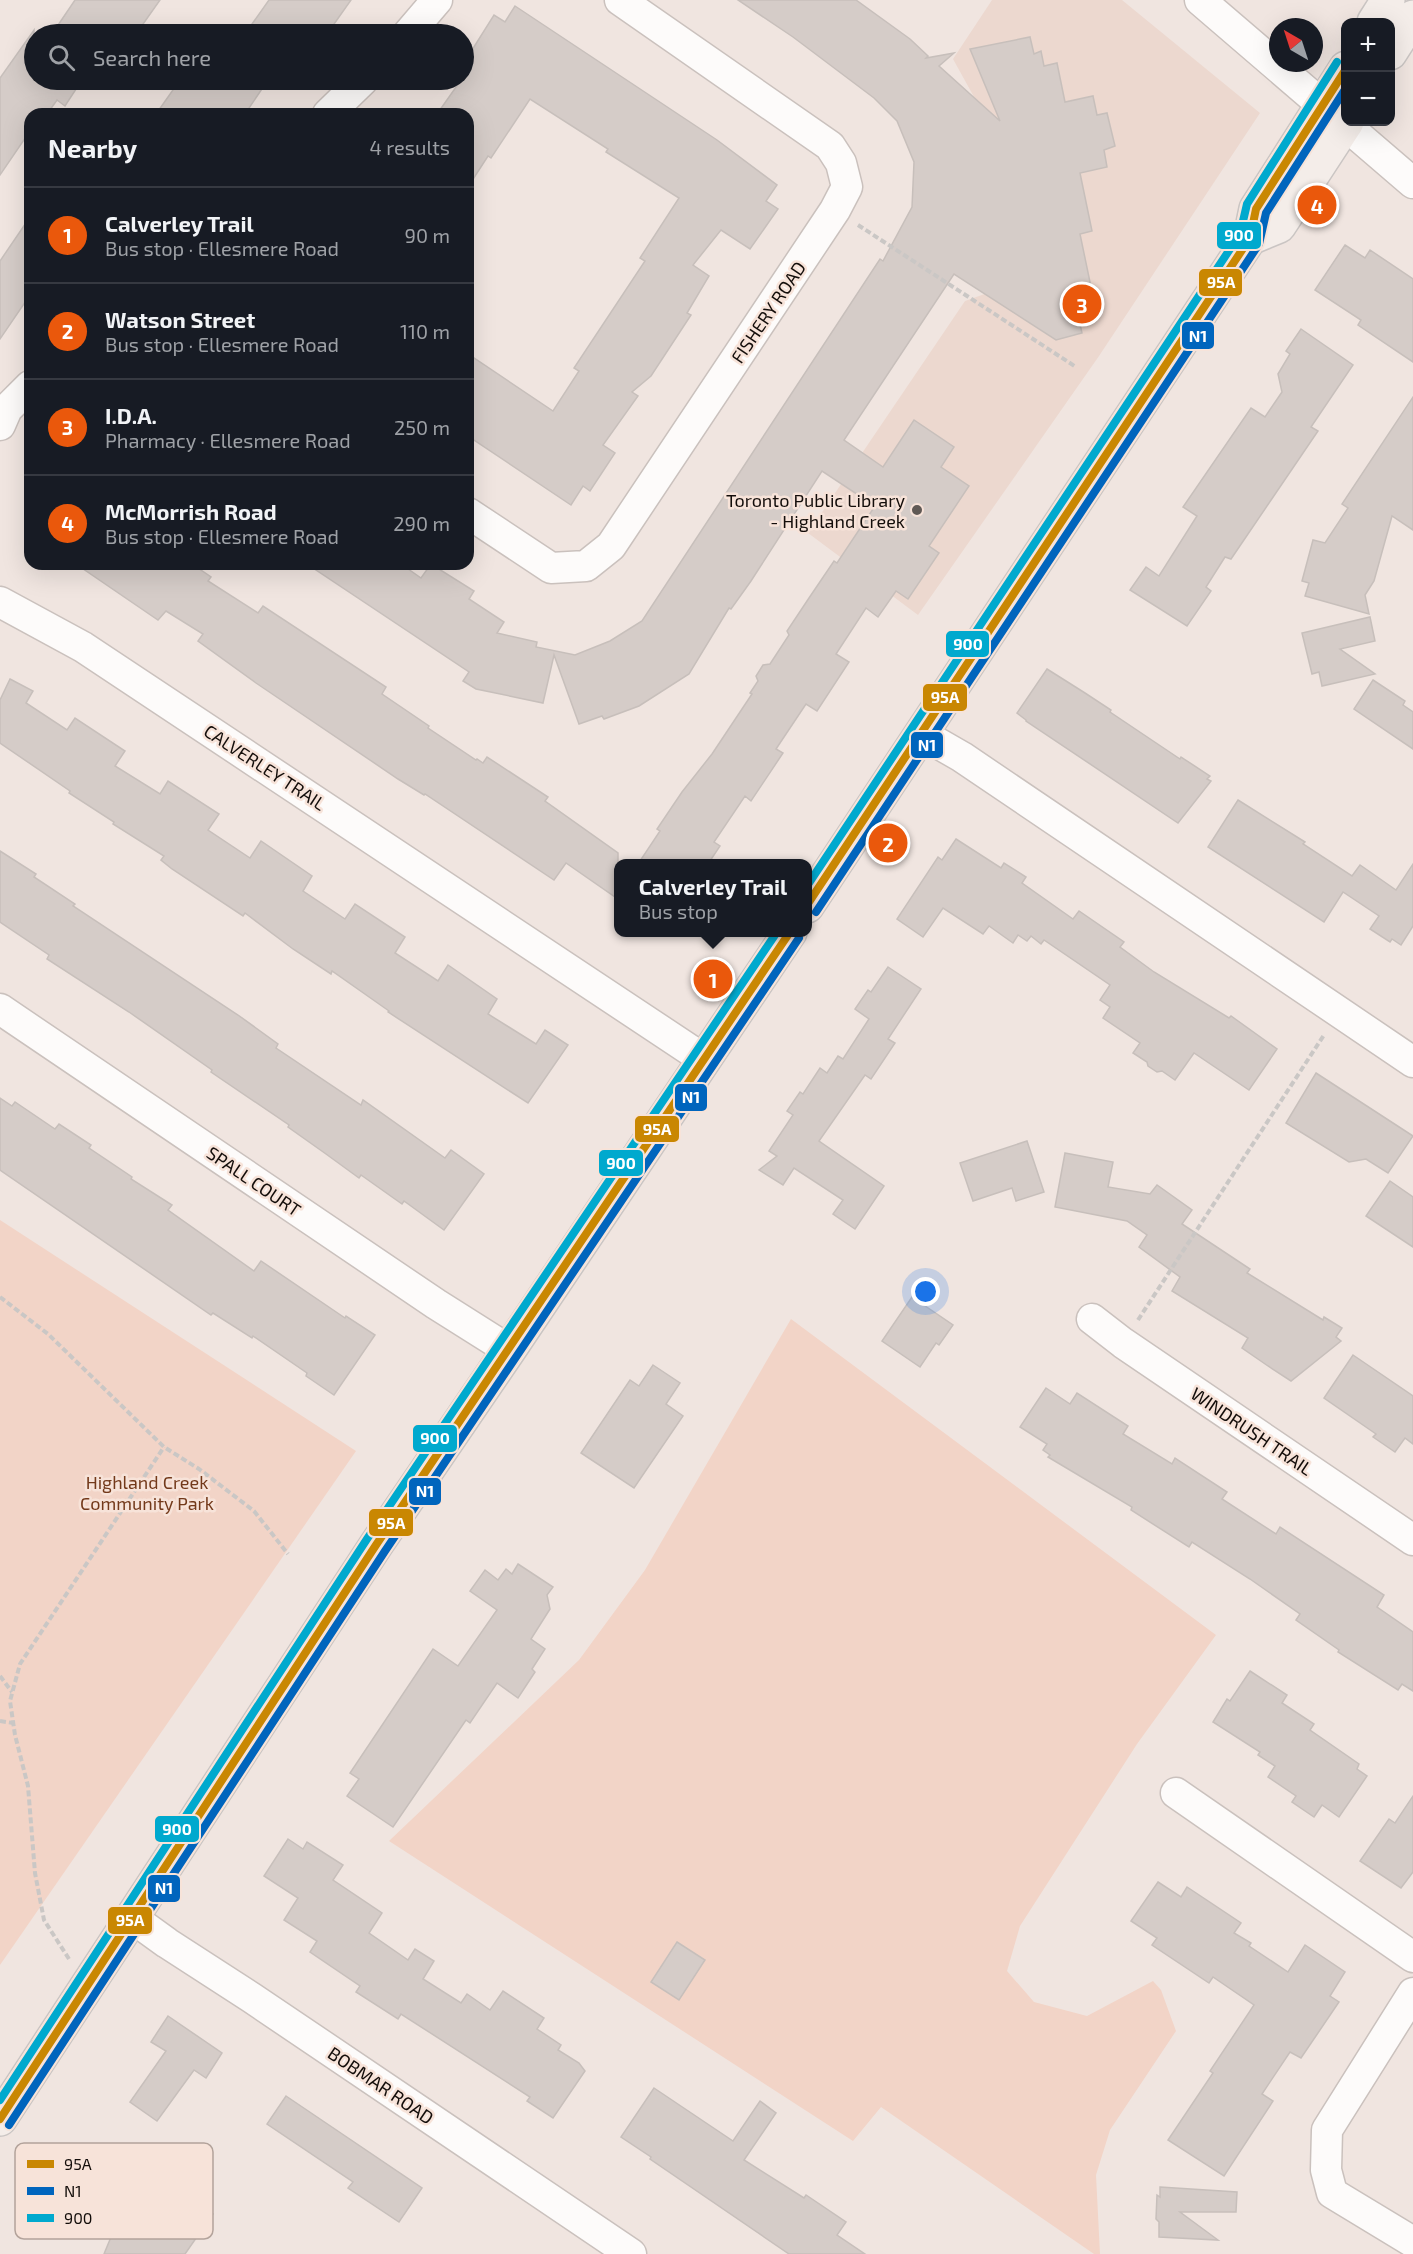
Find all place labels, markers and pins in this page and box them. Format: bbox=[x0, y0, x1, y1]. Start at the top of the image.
pin: 4 bbox=[1298, 182, 1336, 228]
pin: 3 bbox=[1062, 282, 1102, 326]
place label: Toronto Public Library - Highland Creek bbox=[726, 489, 905, 532]
marker: Toronto Public Library - Highland Creek bbox=[910, 503, 924, 517]
pin: 2 bbox=[868, 820, 908, 866]
pin: 1 bbox=[694, 956, 732, 1002]

